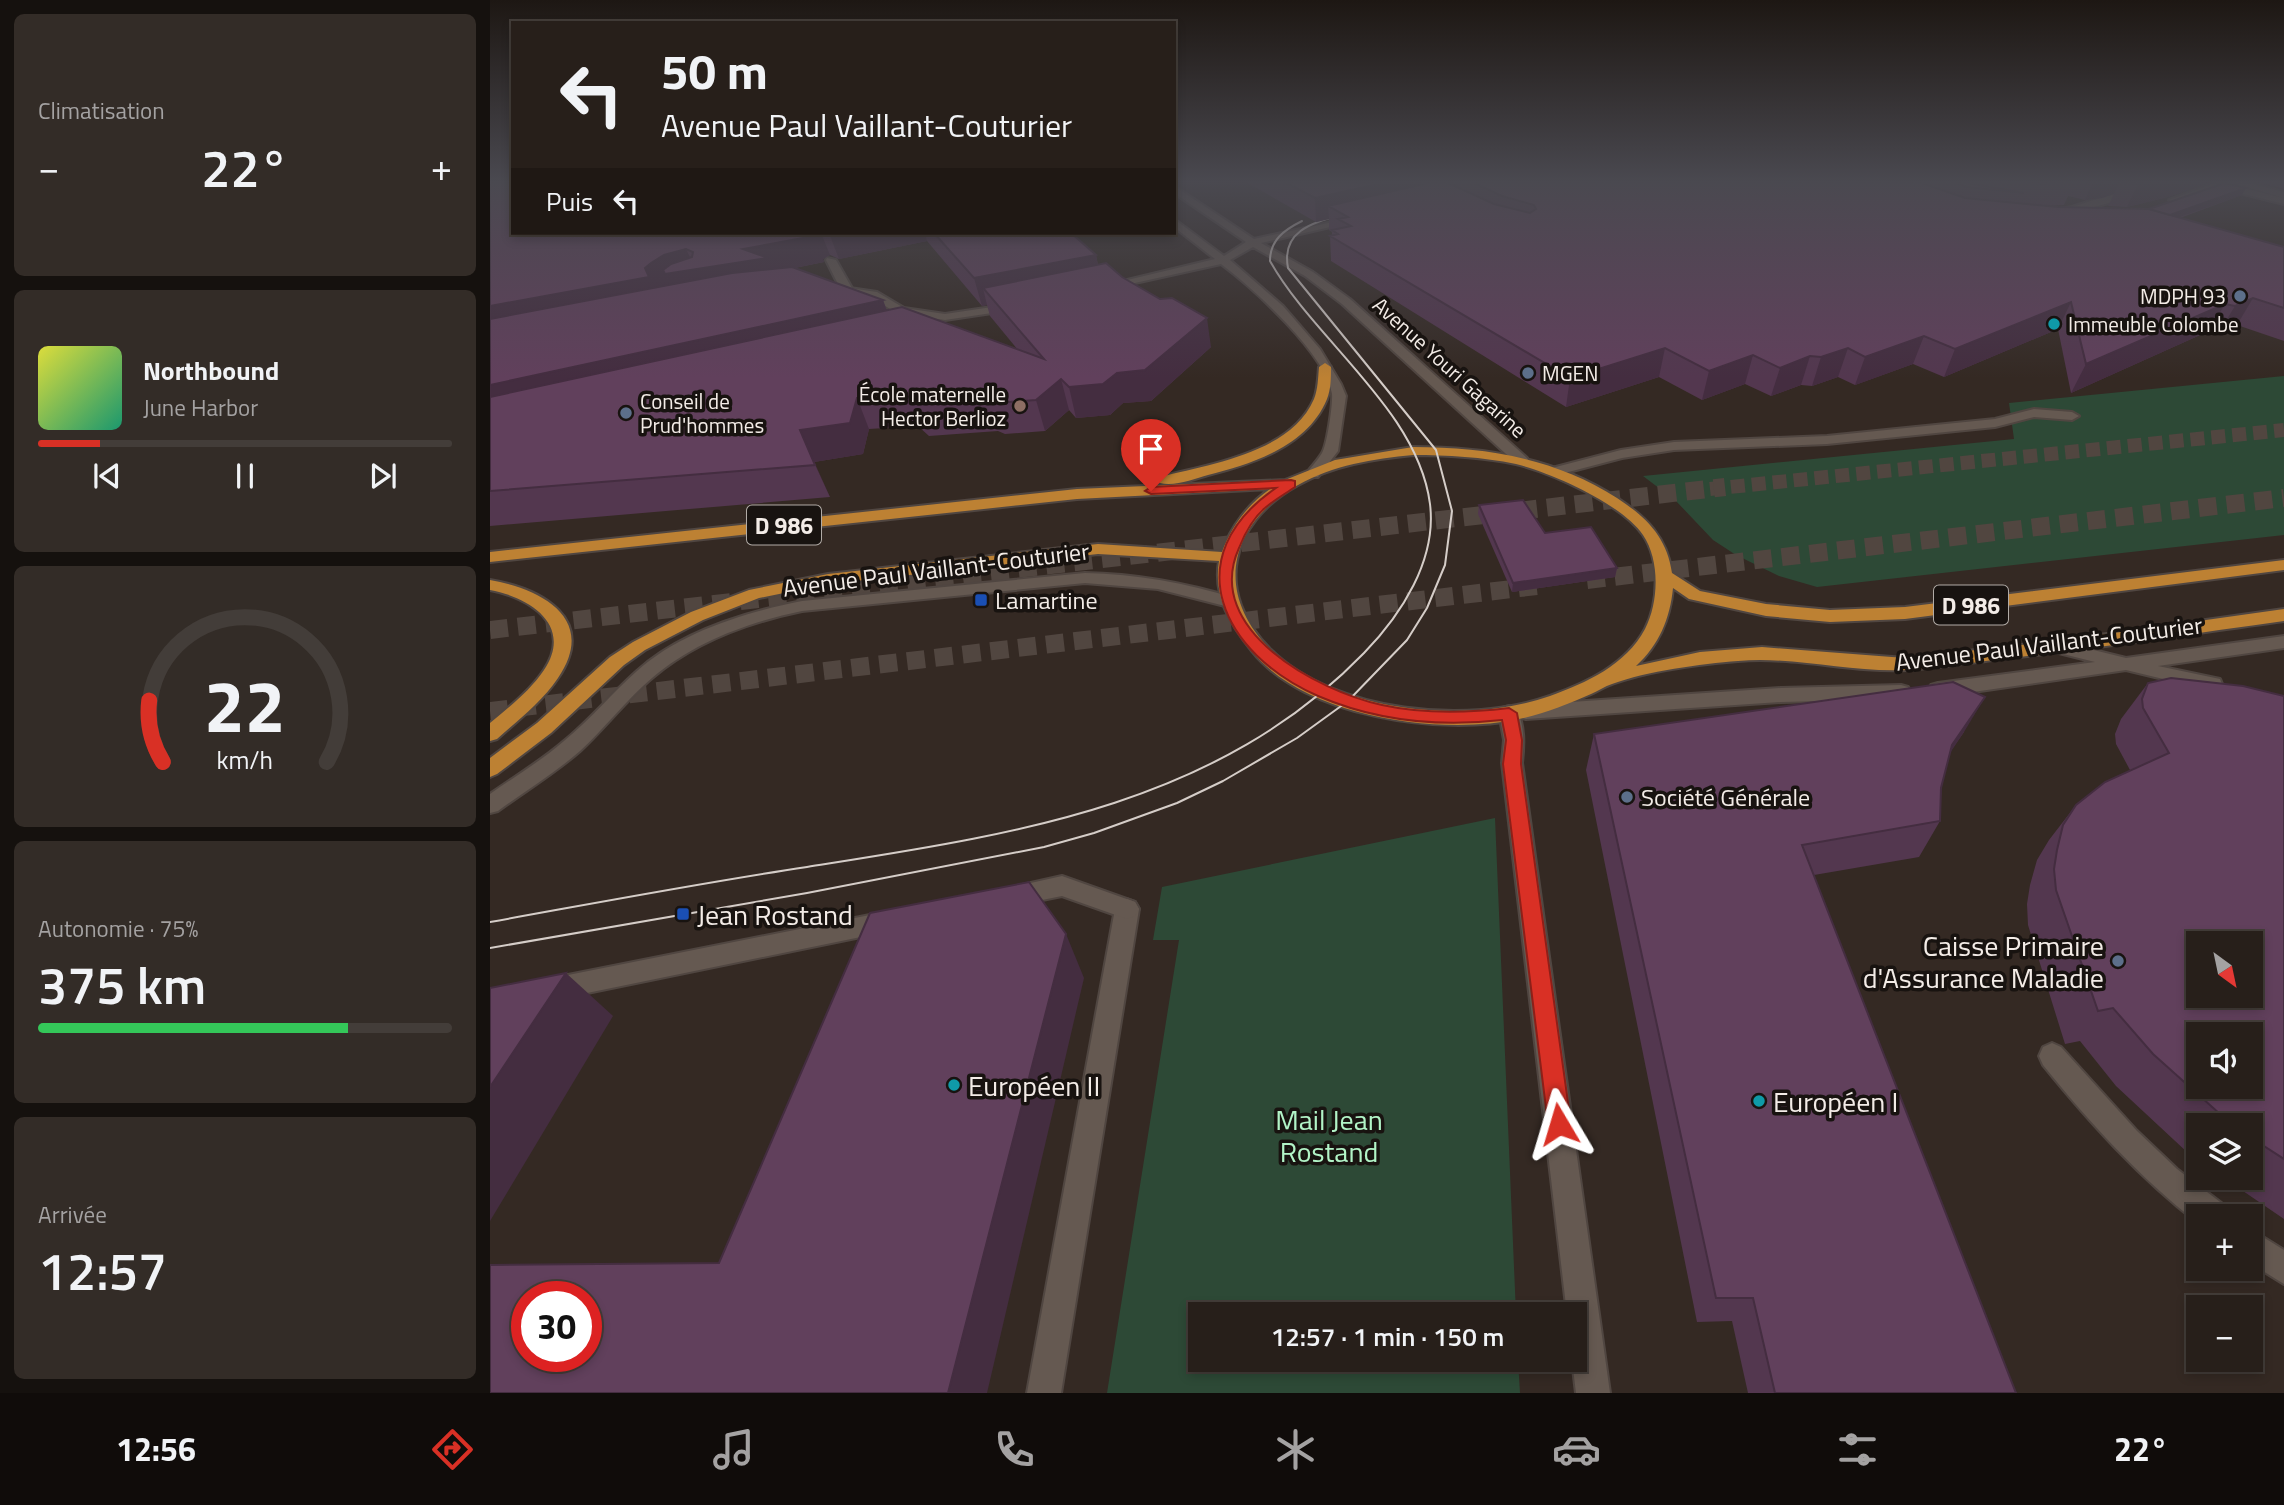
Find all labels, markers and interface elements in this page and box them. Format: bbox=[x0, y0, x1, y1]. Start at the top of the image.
text: 50 m bbox=[661, 33, 768, 108]
icon: left bbox=[546, 49, 637, 140]
text: Climatisation bbox=[38, 93, 165, 128]
text: Avenue Paul Vaillant-Couturier bbox=[661, 101, 1072, 149]
text: 22° bbox=[201, 128, 289, 207]
text: − bbox=[38, 138, 59, 196]
text: + bbox=[431, 138, 452, 196]
text: Puis bbox=[546, 182, 593, 221]
icon: left bbox=[607, 182, 645, 220]
place label: MDPH 93 bbox=[2140, 280, 2226, 312]
marker: MDPH 93 bbox=[2232, 288, 2248, 304]
street label: Avenue Youri Gagarine bbox=[1366, 289, 1534, 445]
place label: Immeuble Colombe bbox=[2068, 308, 2239, 340]
marker: Immeuble Colombe bbox=[2046, 316, 2062, 332]
text: Northbound bbox=[143, 351, 279, 390]
place label: MGEN bbox=[1542, 357, 1598, 389]
marker: MGEN bbox=[1520, 365, 1536, 381]
place label: École maternelle Hector Berlioz bbox=[859, 378, 1006, 434]
place label: Conseil de Prud'hommes bbox=[640, 385, 764, 441]
text: June Harbor bbox=[143, 390, 258, 425]
marker: École maternelle Hector Berlioz bbox=[1012, 398, 1028, 414]
marker: Conseil de Prud'hommes bbox=[618, 405, 634, 421]
pin bbox=[1121, 419, 1181, 491]
icon: arrive bbox=[1132, 430, 1170, 468]
icon: previous bbox=[88, 457, 126, 495]
icon: pause bbox=[226, 457, 264, 495]
icon: next bbox=[364, 457, 402, 495]
road number: D 986 bbox=[747, 505, 821, 544]
street label: Avenue Paul Vaillant-Couturier bbox=[781, 532, 1091, 606]
place label: Lamartine bbox=[995, 582, 1098, 618]
road number: D 986 bbox=[1934, 586, 2008, 624]
marker: Lamartine bbox=[973, 592, 989, 608]
street label: Avenue Paul Vaillant-Couturier bbox=[1894, 606, 2204, 680]
text: 22 bbox=[204, 651, 286, 761]
text: km/h bbox=[217, 741, 273, 779]
place label: Société Générale bbox=[1641, 779, 1810, 815]
marker: Société Générale bbox=[1619, 789, 1635, 805]
place label: Jean Rostand bbox=[697, 893, 853, 936]
marker: Jean Rostand bbox=[675, 906, 691, 922]
text: Autonomie · 75% bbox=[38, 911, 198, 946]
place label: Caisse Primaire d'Assurance Maladie bbox=[1863, 924, 2104, 999]
north arrow bbox=[2186, 931, 2263, 1008]
map controls bbox=[2186, 931, 2263, 1372]
text: 375 km bbox=[38, 945, 206, 1024]
marker: Caisse Primaire d'Assurance Maladie bbox=[2110, 953, 2126, 969]
button: sound bbox=[2186, 1022, 2263, 1099]
place label: Européen II bbox=[968, 1064, 1100, 1107]
marker: Européen II bbox=[946, 1077, 962, 1093]
place label: Européen I bbox=[1773, 1080, 1898, 1123]
position arrow bbox=[1522, 1087, 1596, 1161]
marker: Européen I bbox=[1751, 1093, 1767, 1109]
park label: Mail Jean Rostand bbox=[1275, 1098, 1383, 1173]
button: layers bbox=[2186, 1113, 2263, 1190]
text: Arrivée bbox=[38, 1197, 107, 1232]
button: + bbox=[2186, 1204, 2263, 1281]
text: 12:57 bbox=[38, 1231, 167, 1310]
speed limit sign: 30 bbox=[511, 1281, 602, 1372]
button: − bbox=[2186, 1295, 2263, 1372]
text: 12:57 · 1 min · 150 m bbox=[1271, 1317, 1504, 1356]
text: 12:56 bbox=[116, 1425, 196, 1473]
icon: directions bbox=[428, 1425, 477, 1474]
icon: music bbox=[709, 1425, 758, 1474]
icon: phone bbox=[990, 1425, 1039, 1474]
icon: climate bbox=[1271, 1425, 1320, 1474]
icon: car bbox=[1552, 1425, 1601, 1474]
icon: filters bbox=[1833, 1425, 1882, 1474]
text: 22° bbox=[2114, 1425, 2168, 1473]

